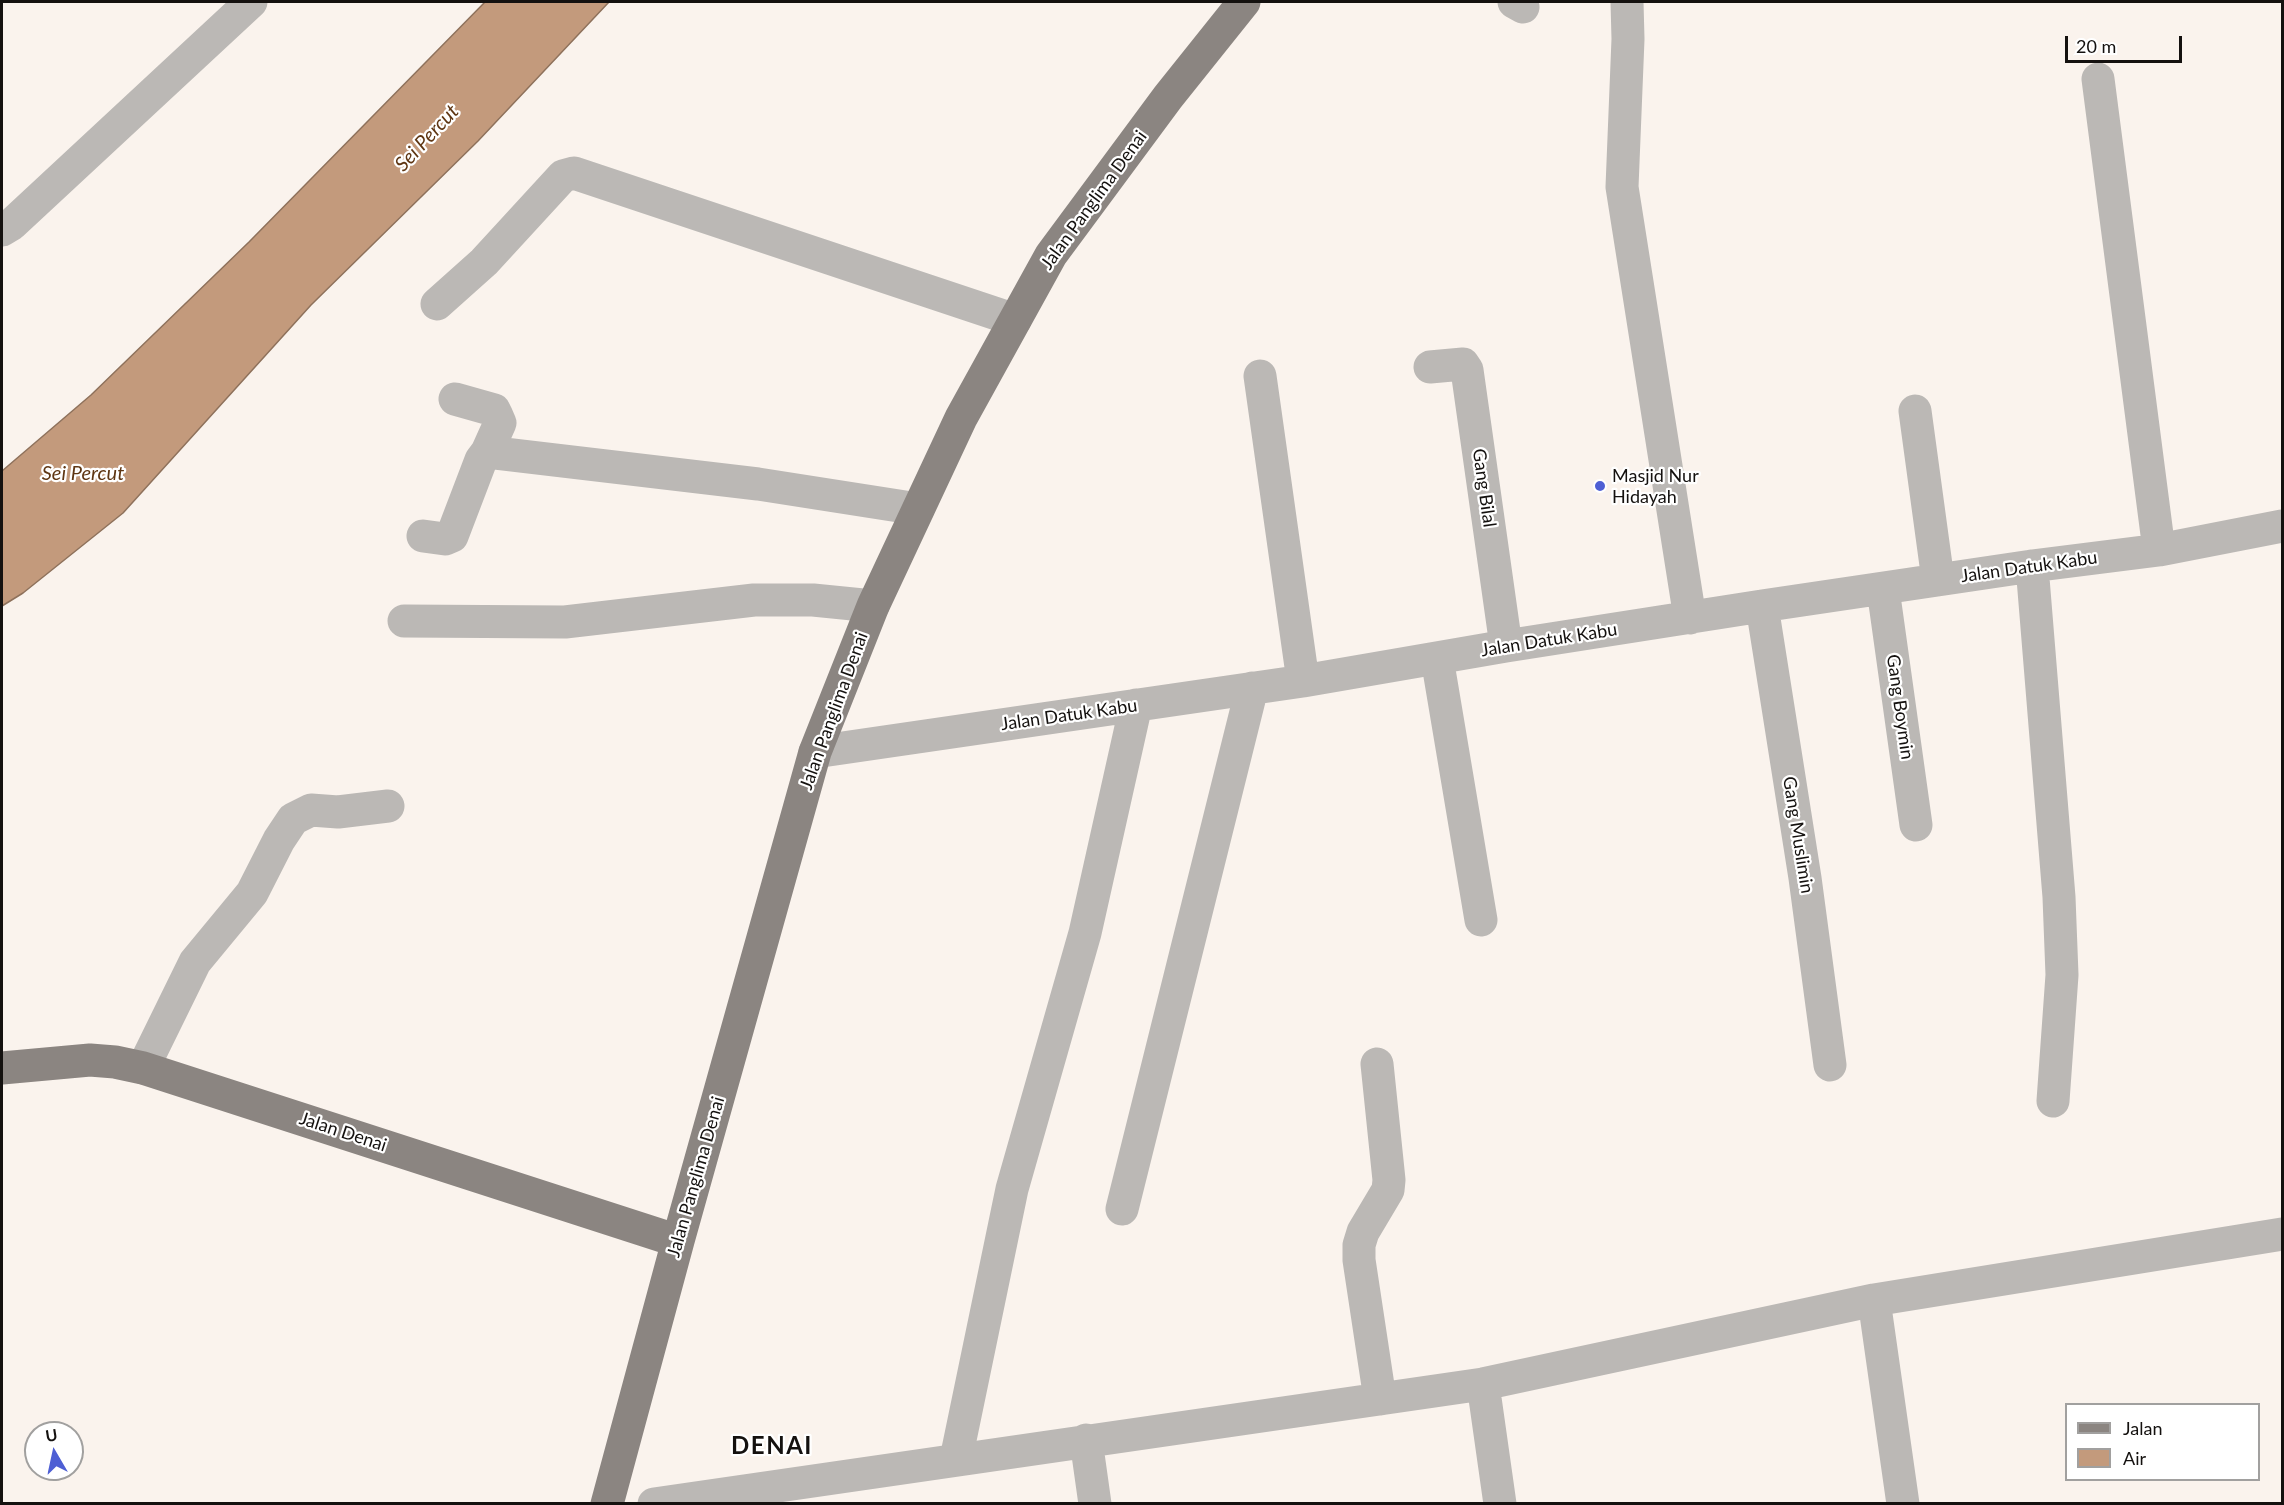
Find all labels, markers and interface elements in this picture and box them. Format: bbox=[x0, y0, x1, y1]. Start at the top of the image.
scale bar bbox=[2068, 24, 2185, 62]
text: 20 m bbox=[2076, 35, 2116, 57]
water label: Sei Percut bbox=[390, 100, 464, 176]
street label: Jalan Panglima Denai bbox=[1036, 126, 1152, 274]
street label: Gang Bilal bbox=[1468, 447, 1500, 529]
water label: Sei Percut bbox=[42, 462, 124, 486]
place label: Masjid Nur Hidayah bbox=[1612, 465, 1699, 508]
marker: Masjid Nur Hidayah bbox=[1593, 479, 1607, 493]
street label: Jalan Datuk Kabu bbox=[1959, 547, 2099, 587]
street label: Jalan Datuk Kabu bbox=[1479, 619, 1619, 661]
street label: Jalan Panglima Denai bbox=[795, 629, 873, 793]
street label: Gang Boymin bbox=[1882, 653, 1918, 761]
street label: Jalan Datuk Kabu bbox=[999, 695, 1139, 735]
street label: Gang Muslimin bbox=[1778, 775, 1818, 895]
street label: Jalan Panglima Denai bbox=[663, 1094, 729, 1260]
street label: Jalan Denai bbox=[297, 1108, 389, 1156]
legend bbox=[2065, 1403, 2260, 1481]
text: Jalan bbox=[2123, 1417, 2162, 1439]
north arrow bbox=[24, 1421, 84, 1481]
text: U bbox=[44, 1424, 59, 1445]
district label: DENAI bbox=[731, 1432, 813, 1460]
text: Air bbox=[2123, 1447, 2146, 1469]

